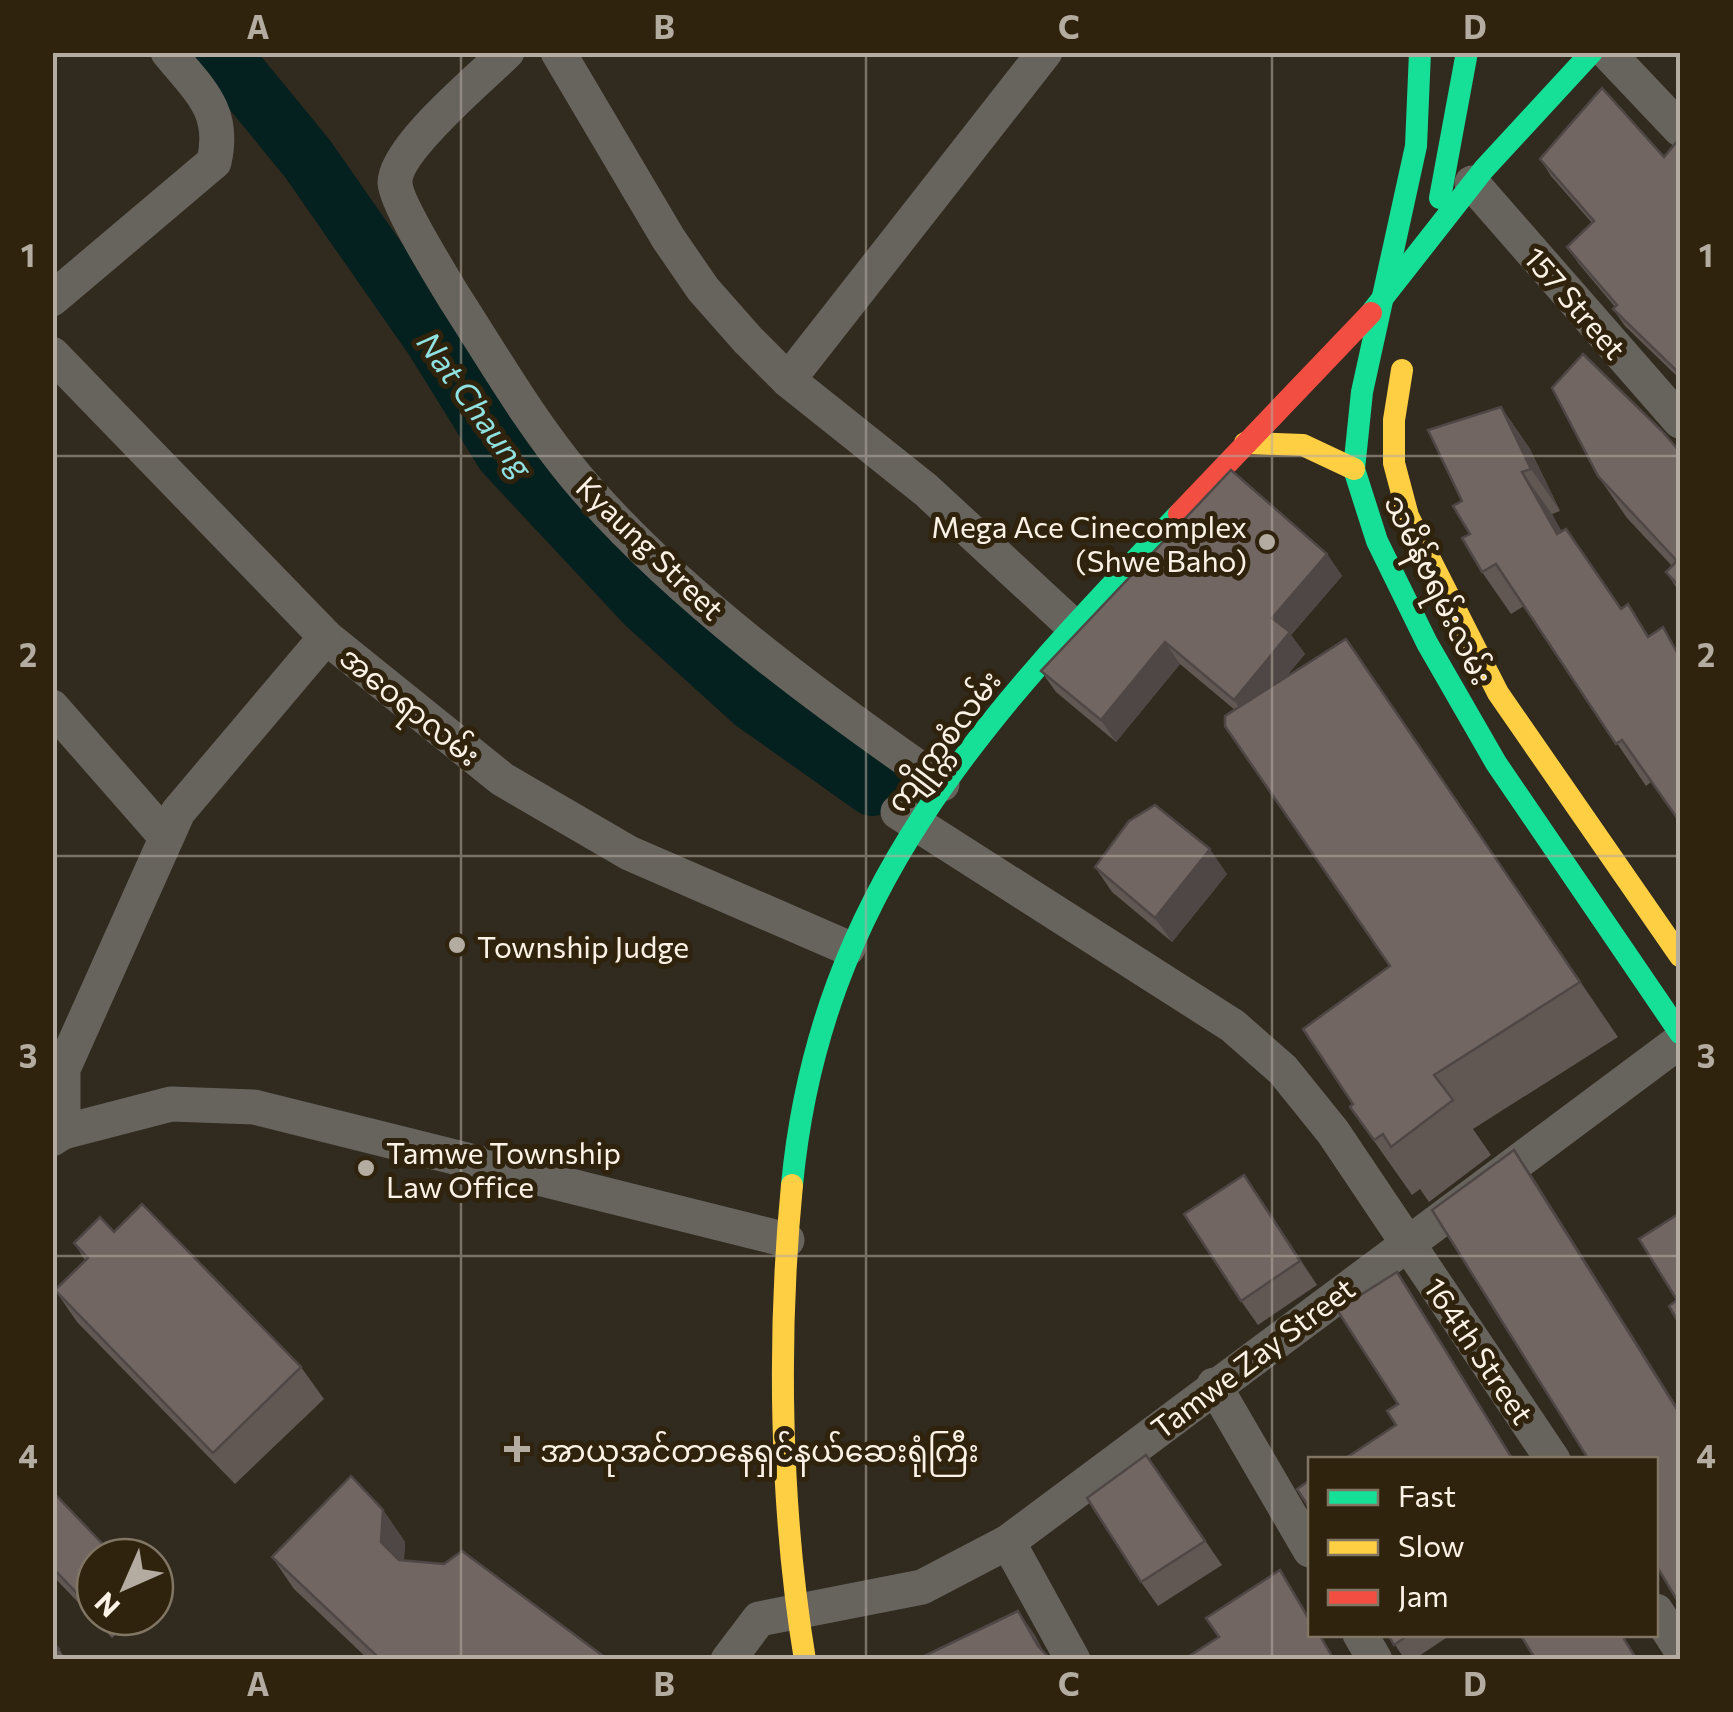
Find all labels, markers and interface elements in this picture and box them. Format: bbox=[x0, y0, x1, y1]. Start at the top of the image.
text: A bbox=[247, 6, 270, 46]
text: B bbox=[653, 6, 675, 46]
text: C bbox=[1058, 6, 1080, 46]
text: D bbox=[1463, 6, 1487, 46]
text: 1 bbox=[21, 234, 35, 274]
text: 1 bbox=[1699, 234, 1713, 274]
street label: 157 Street bbox=[1517, 238, 1635, 366]
water label: Nat Chaung bbox=[410, 323, 543, 486]
street label: Kyaung Street bbox=[570, 467, 732, 627]
street label: သမိန်ဗရမ်းလမ်း bbox=[1370, 487, 1503, 694]
place label: Mega Ace Cinecomplex (Shwe Baho) bbox=[931, 507, 1247, 578]
marker: Mega Ace Cinecomplex (Shwe Baho) bbox=[1256, 531, 1278, 553]
text: 2 bbox=[19, 634, 37, 674]
text: 2 bbox=[1697, 634, 1715, 674]
street label: အဝေရာလမ်း bbox=[328, 636, 489, 780]
street label: ကျိုက္ကစံလမ်း bbox=[876, 661, 1014, 823]
place label: Township Judge bbox=[477, 927, 689, 964]
marker: Township Judge bbox=[446, 934, 468, 956]
text: 3 bbox=[19, 1035, 37, 1075]
text: 3 bbox=[1697, 1035, 1715, 1075]
place label: Tamwe Township Law Office bbox=[386, 1133, 621, 1204]
marker: Tamwe Township Law Office bbox=[355, 1157, 377, 1179]
street label: Tamwe Zay Street bbox=[1143, 1269, 1361, 1445]
street label: 164th Street bbox=[1417, 1270, 1543, 1430]
place label: အာယုအင်တာနေရှင်နယ်ဆေးရုံကြီး bbox=[540, 1430, 979, 1477]
text: 4 bbox=[18, 1435, 38, 1475]
text: 4 bbox=[1696, 1435, 1716, 1475]
marker: အာယုအင်တာနေရှင်နယ်ဆေးရုံကြီး bbox=[504, 1436, 530, 1462]
legend bbox=[1308, 1457, 1658, 1637]
text: Fast bbox=[1398, 1476, 1456, 1513]
text: Slow bbox=[1398, 1526, 1465, 1563]
north arrow bbox=[75, 1537, 175, 1637]
text: Jam bbox=[1398, 1576, 1449, 1613]
text: N bbox=[87, 1586, 126, 1625]
text: A bbox=[247, 1663, 270, 1703]
text: B bbox=[653, 1663, 675, 1703]
text: C bbox=[1058, 1663, 1080, 1703]
text: D bbox=[1463, 1663, 1487, 1703]

